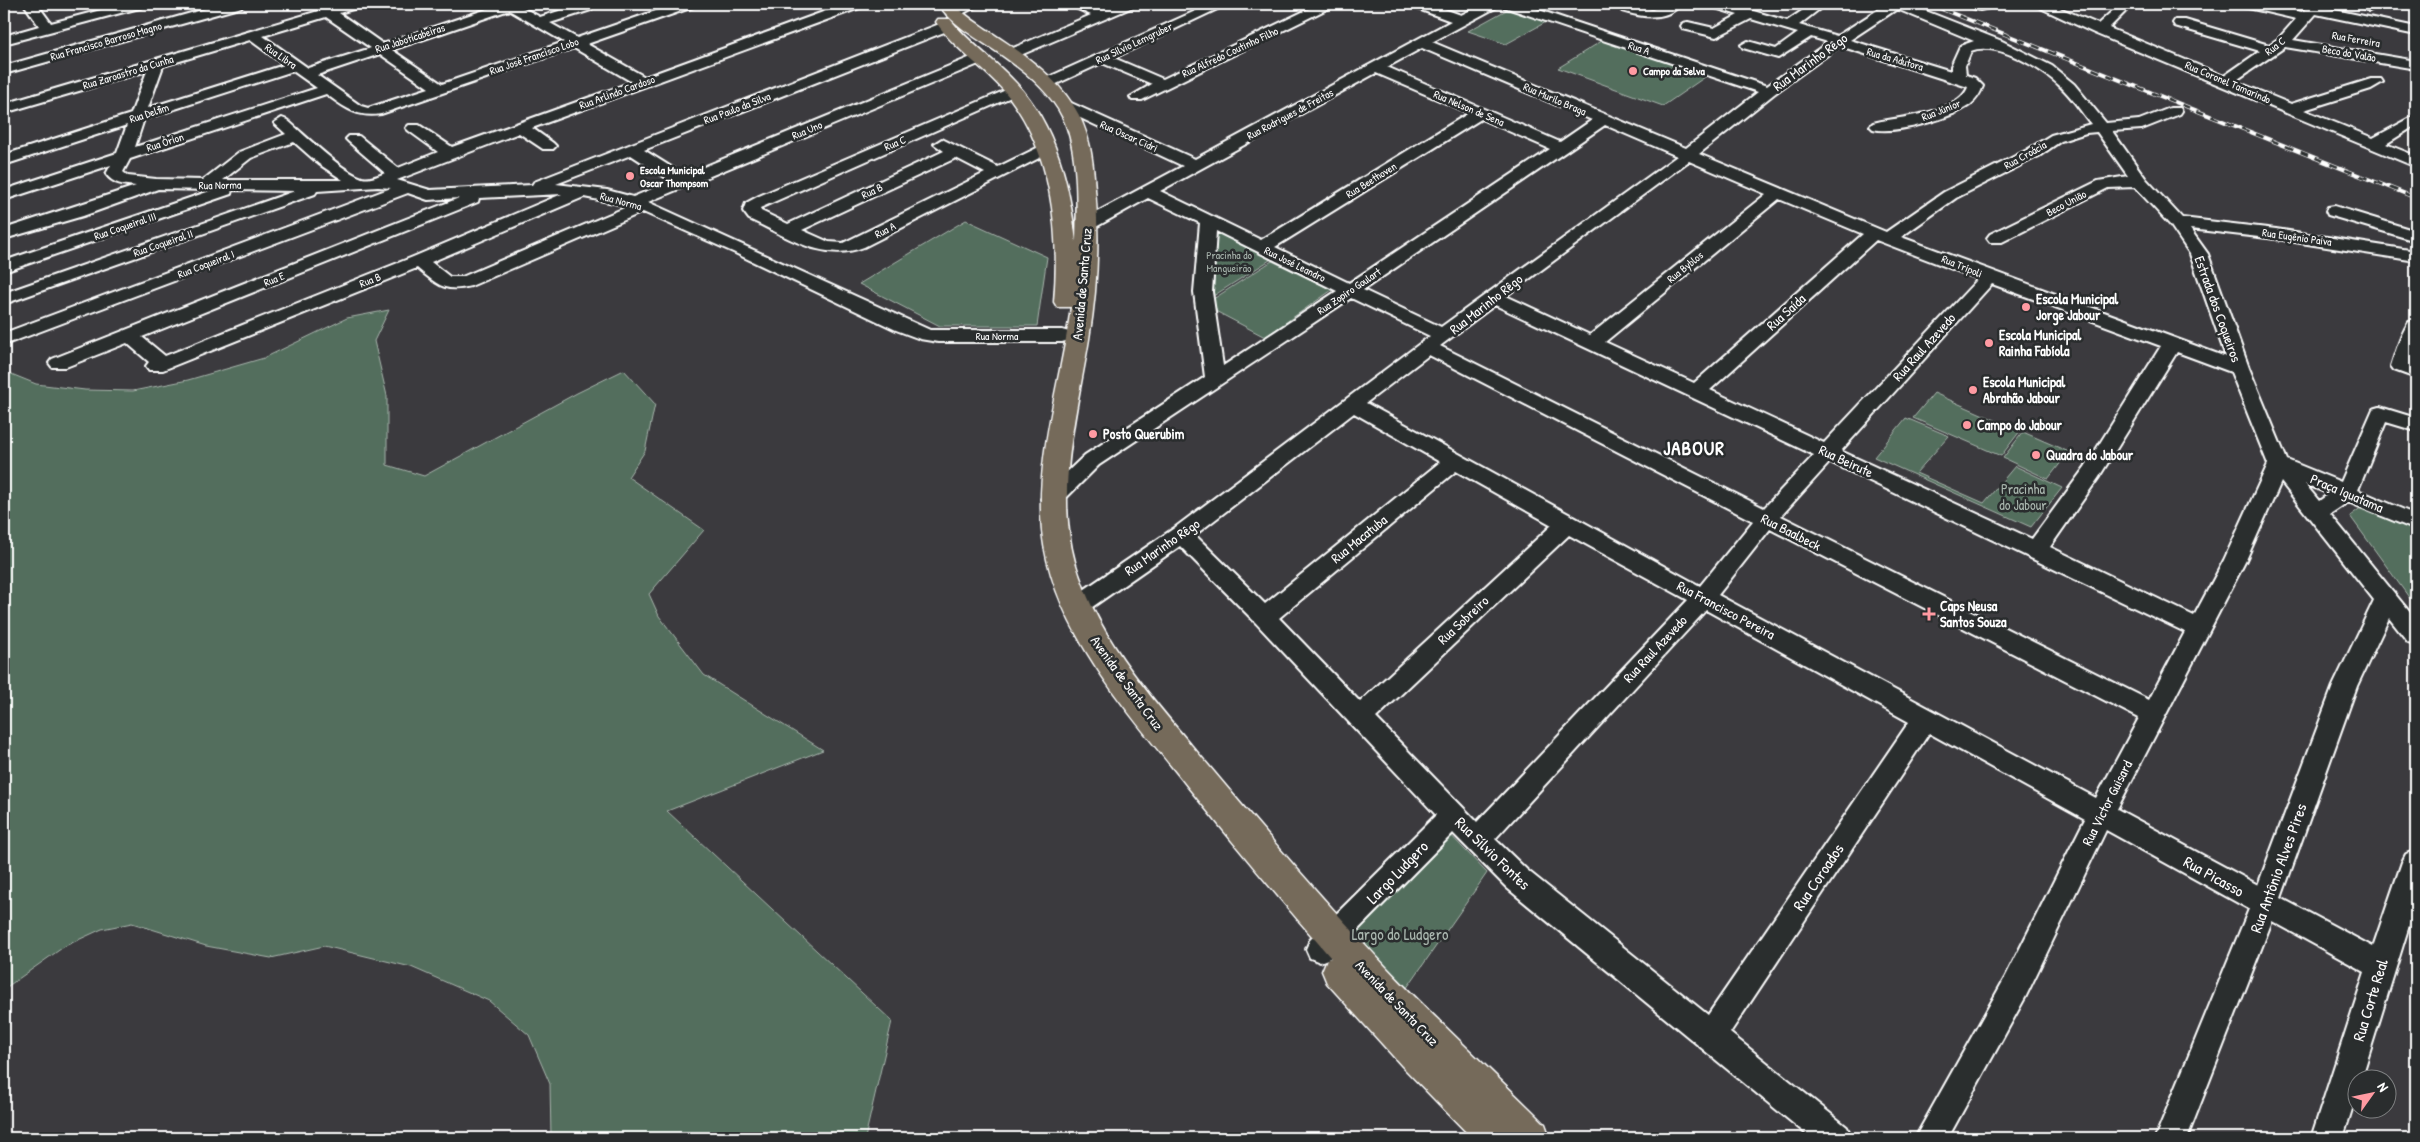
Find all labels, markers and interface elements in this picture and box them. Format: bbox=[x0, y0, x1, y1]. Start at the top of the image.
street label: Rua Francisco Barroso Magno bbox=[49, 18, 164, 64]
street label: Rua Sílvio Lemgruber bbox=[1093, 19, 1175, 67]
street label: Rua Jaboticabeiras bbox=[373, 20, 447, 56]
street label: Rua Alfredo Coutinho Filho bbox=[1180, 23, 1281, 80]
street label: Rua Marinho Rêgo bbox=[1769, 28, 1852, 96]
street label: Rua Ferreira bbox=[2331, 28, 2382, 50]
street label: Rua José Francisco Lobo bbox=[488, 34, 581, 78]
street label: Rua C bbox=[2262, 34, 2288, 58]
street label: Rua A bbox=[1627, 38, 1652, 58]
street label: Rua Libra bbox=[262, 40, 300, 72]
street label: Beco do Valão bbox=[2321, 41, 2378, 65]
street label: Rua da Adutora bbox=[1865, 44, 1926, 74]
street label: Rua Zaroastro da Cunha bbox=[81, 51, 176, 92]
street label: Rua Coronel Tamarindo bbox=[2183, 58, 2274, 107]
place label: Campo da Selva bbox=[1643, 64, 1705, 79]
marker: Campo da Selva bbox=[1627, 65, 1639, 77]
street label: Rua Arlindo Cardoso bbox=[577, 72, 657, 112]
street label: Rua Murilo Braga bbox=[1521, 79, 1589, 119]
street label: Rua Rodrigues de Freitas bbox=[1244, 85, 1336, 143]
street label: Rua Nelson de Sena bbox=[1432, 87, 1507, 129]
street label: Rua Paulo da Silva bbox=[702, 89, 773, 127]
street label: Rua Júnior bbox=[1919, 96, 1963, 124]
street label: Rua Delfim bbox=[128, 100, 171, 126]
street label: Rua Uno bbox=[790, 117, 825, 143]
street label: Rua Oscar Cidri bbox=[1098, 117, 1160, 155]
street label: Rua Órion bbox=[145, 129, 185, 155]
street label: Rua C bbox=[882, 132, 908, 154]
street label: Rua Croácia bbox=[2001, 137, 2049, 172]
street label: Rua Beethoven bbox=[1343, 159, 1399, 201]
place label: Escola Municipal Oscar Thompsom bbox=[640, 163, 709, 191]
marker: Escola Municipal Oscar Thompsom bbox=[624, 170, 636, 182]
street label: Rua Norma bbox=[199, 178, 242, 192]
street label: Rua B bbox=[859, 180, 885, 202]
street label: Beco União bbox=[2044, 186, 2089, 219]
street label: Rua Norma bbox=[599, 189, 644, 213]
street label: Rua Coqueiral III bbox=[92, 209, 158, 243]
street label: Rua A bbox=[872, 219, 898, 241]
street label: Rua Eugênio Paiva bbox=[2261, 225, 2333, 249]
street label: Rua Coqueiral II bbox=[131, 226, 195, 260]
street label: Avenida de Santa Cruz bbox=[1067, 227, 1096, 341]
street label: Rua José Leandro bbox=[1262, 243, 1329, 285]
street label: Rua Coqueiral I bbox=[176, 247, 236, 281]
park label: Pracinha do Mangueirão bbox=[1206, 248, 1252, 275]
street label: Rua Byblos bbox=[1664, 248, 1706, 286]
street label: Rua Trípoli bbox=[1940, 252, 1984, 280]
street label: Estrada dos Coqueiros bbox=[2190, 253, 2246, 365]
street label: Rua Zopiro Goulart bbox=[1314, 264, 1384, 317]
street label: Rua E bbox=[262, 269, 287, 289]
street label: Rua B bbox=[357, 269, 383, 290]
street label: Rua Marinho Rêgo bbox=[1445, 269, 1527, 339]
street label: Rua Saída bbox=[1762, 289, 1810, 334]
place label: Escola Municipal Jorge Jabour bbox=[2036, 289, 2119, 326]
marker: Escola Municipal Jorge Jabour bbox=[2020, 301, 2032, 313]
street label: Rua Raul Azevedo bbox=[1888, 308, 1960, 385]
place label: Escola Municipal Rainha Fabíola bbox=[1999, 325, 2082, 360]
street label: Rua Norma bbox=[976, 329, 1019, 343]
marker: Escola Municipal Rainha Fabíola bbox=[1983, 337, 1995, 349]
place label: Escola Municipal Abrahão Jabour bbox=[1983, 372, 2066, 407]
marker: Escola Municipal Abrahão Jabour bbox=[1967, 384, 1979, 396]
place label: Campo do Jabour bbox=[1977, 415, 2063, 436]
marker: Campo do Jabour bbox=[1961, 419, 1973, 431]
place label: Posto Querubim bbox=[1103, 424, 1185, 443]
marker: Posto Querubim bbox=[1087, 428, 1099, 440]
district label: JABOUR bbox=[1663, 435, 1725, 461]
street label: Rua Beirute bbox=[1816, 440, 1877, 482]
place label: Quadra do Jabour bbox=[2046, 445, 2134, 464]
marker: Quadra do Jabour bbox=[2030, 449, 2042, 461]
street label: Praça Iguatama bbox=[2307, 469, 2387, 518]
park label: Pracinha do Jabour bbox=[1999, 479, 2047, 514]
street label: Rua Baalbeck bbox=[1758, 508, 1825, 555]
street label: Rua Macatuba bbox=[1327, 510, 1391, 567]
street label: Rua Marinho Rêgo bbox=[1120, 513, 1204, 580]
street label: Rua Francisco Pereira bbox=[1674, 576, 1779, 644]
street label: Rua Sobreiro bbox=[1433, 591, 1493, 648]
place label: Caps Neusa Santos Souza bbox=[1940, 596, 2007, 631]
marker: Caps Neusa Santos Souza bbox=[1922, 607, 1936, 621]
street label: Rua Raul Azevedo bbox=[1618, 611, 1691, 686]
street label: Avenida de Santa Cruz bbox=[1087, 632, 1168, 734]
street label: Rua Victor Guisard bbox=[2077, 756, 2136, 849]
street label: Rua Antônio Alves Pires bbox=[2244, 800, 2312, 936]
street label: Rua Sílvio Fontes bbox=[1451, 812, 1535, 894]
street label: Largo Ludgero bbox=[1361, 835, 1433, 909]
street label: Rua Coroados bbox=[1787, 839, 1849, 915]
street label: Rua Picasso bbox=[2180, 850, 2249, 902]
park label: Largo do Ludgero bbox=[1352, 923, 1449, 945]
street label: Avenida de Santa Cruz bbox=[1352, 956, 1443, 1050]
street label: Rua Corte Real bbox=[2347, 956, 2393, 1044]
north arrow bbox=[2348, 1070, 2398, 1120]
text: N bbox=[2373, 1078, 2394, 1095]

